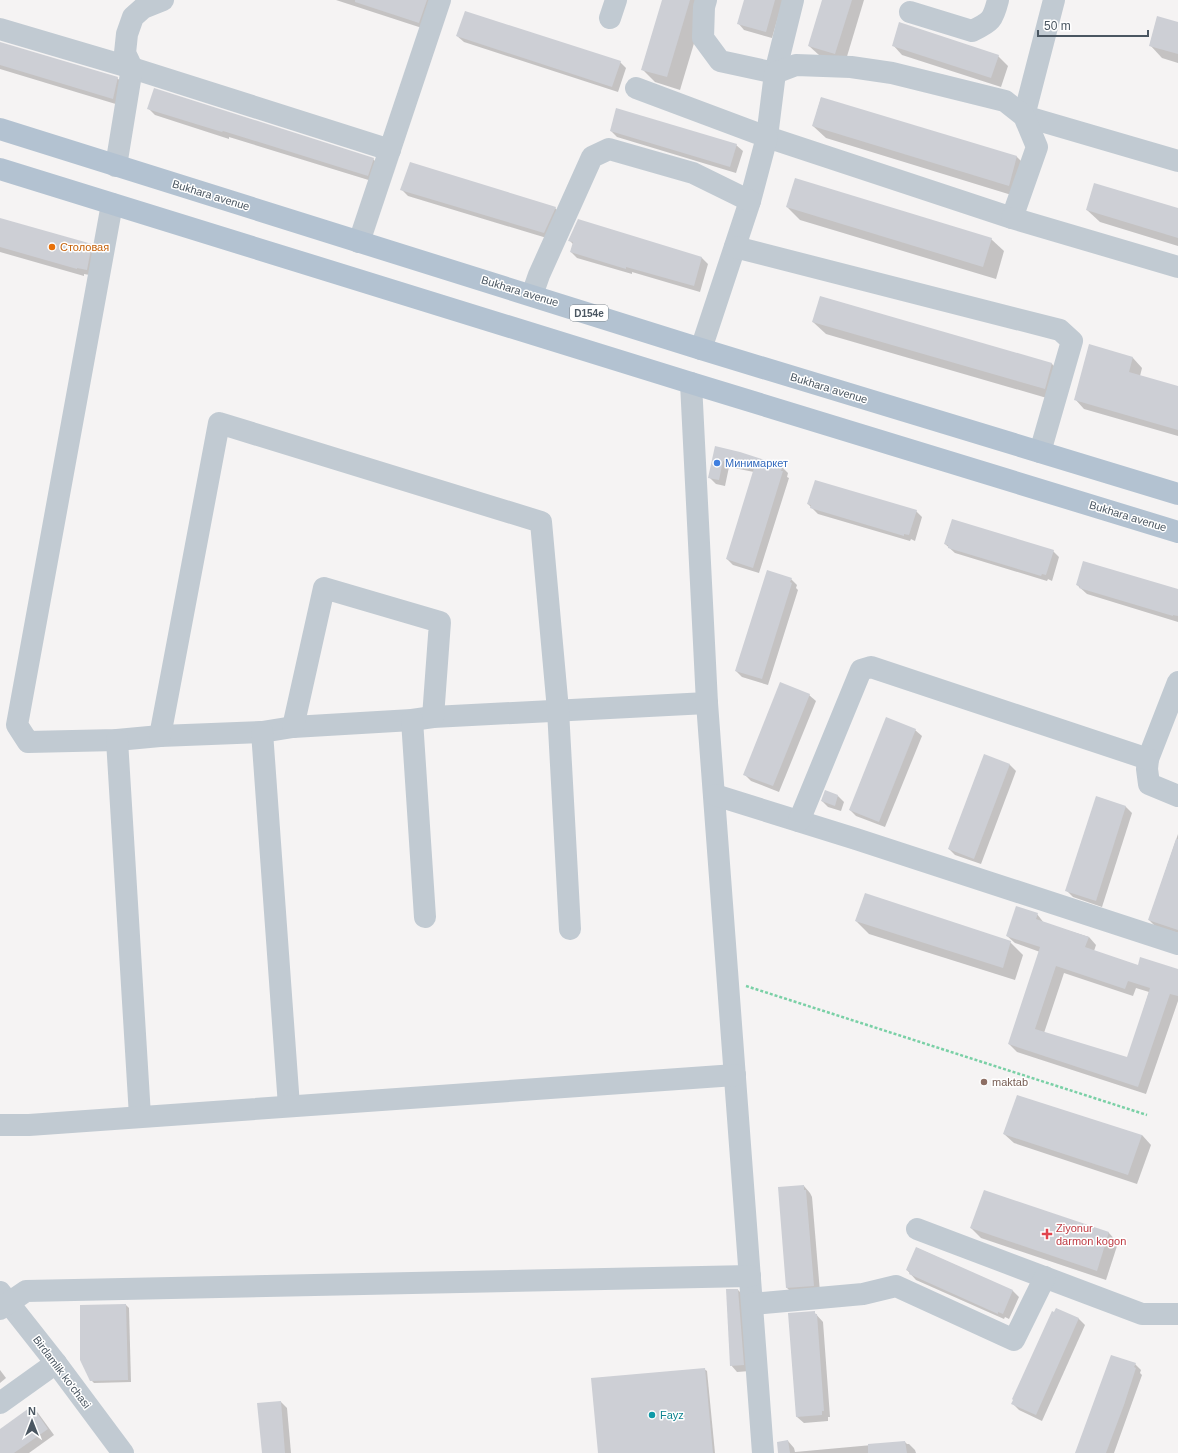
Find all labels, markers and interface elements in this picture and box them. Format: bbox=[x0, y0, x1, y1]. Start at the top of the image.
scale bar bbox=[1038, 12, 1148, 38]
text: 50 m bbox=[1044, 19, 1071, 33]
street label: Bukhara avenue bbox=[171, 178, 251, 212]
place label: Столовая bbox=[60, 241, 109, 253]
marker: Столовая bbox=[47, 242, 57, 252]
street label: Bukhara avenue bbox=[480, 274, 560, 308]
road number: D154e bbox=[570, 305, 608, 321]
street label: Bukhara avenue bbox=[789, 371, 869, 405]
place label: Минимаркет bbox=[725, 457, 788, 469]
marker: Минимаркет bbox=[712, 458, 722, 468]
street label: Bukhara avenue bbox=[1088, 499, 1168, 533]
place label: maktab bbox=[992, 1076, 1028, 1088]
marker: maktab bbox=[979, 1077, 989, 1087]
place label: Ziyonur darmon kogon bbox=[1056, 1222, 1126, 1247]
marker: Ziyonur darmon kogon bbox=[1041, 1228, 1053, 1240]
street label: Birdamlik ko'chasi bbox=[31, 1333, 93, 1411]
north arrow bbox=[12, 1401, 52, 1441]
text: N bbox=[28, 1405, 36, 1417]
place label: Fayz bbox=[660, 1409, 684, 1421]
marker: Fayz bbox=[647, 1410, 657, 1420]

